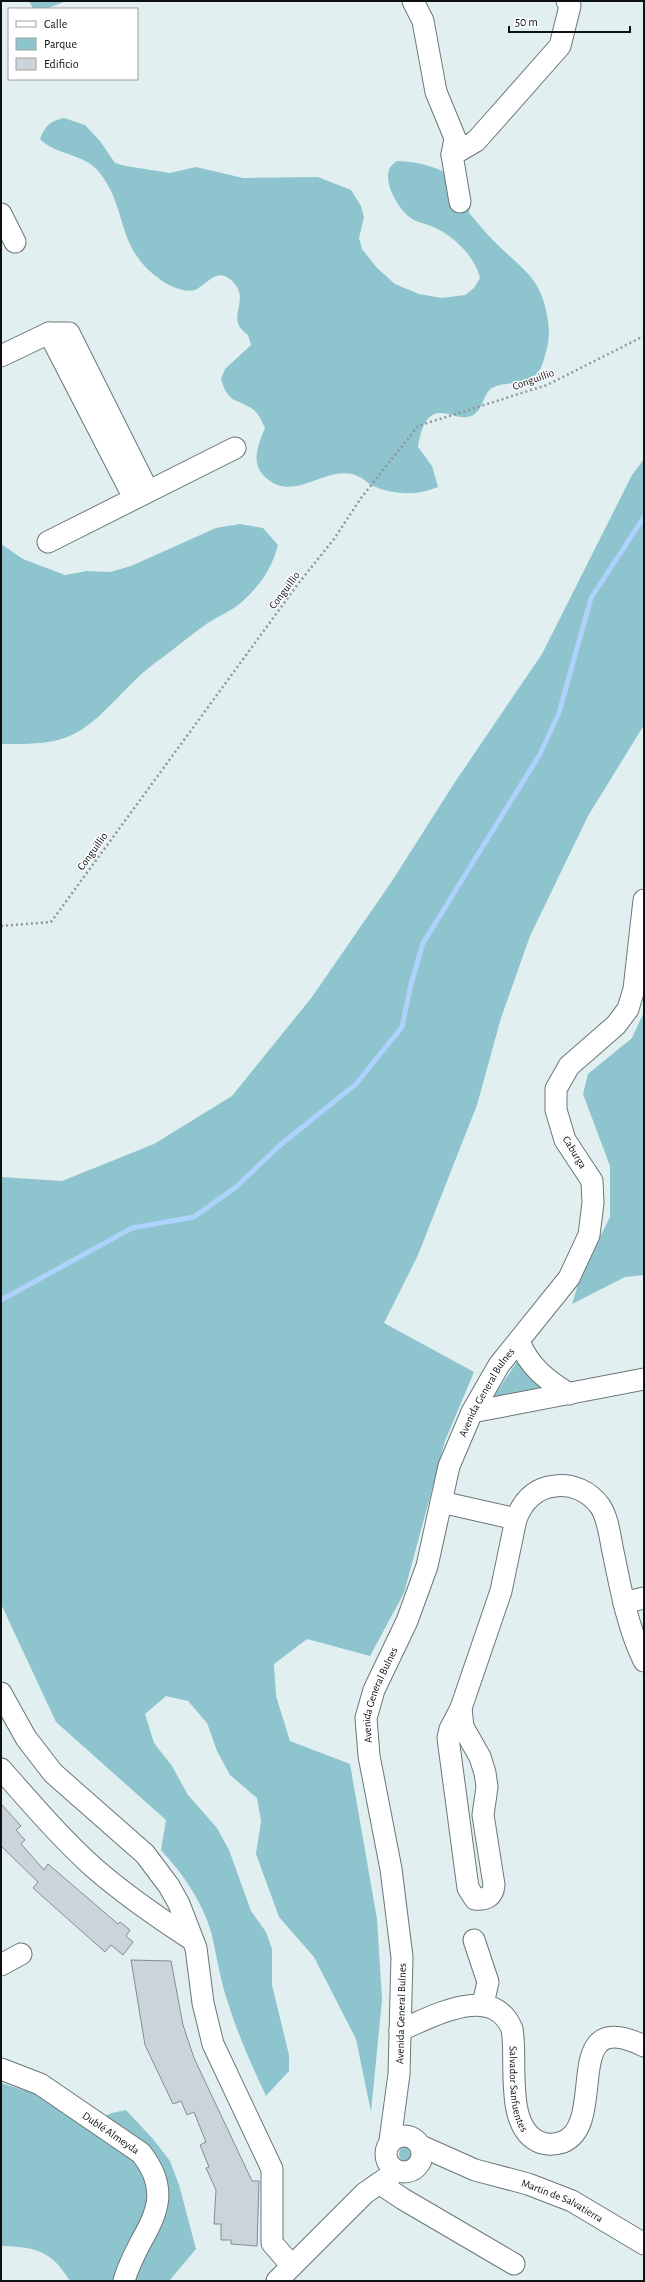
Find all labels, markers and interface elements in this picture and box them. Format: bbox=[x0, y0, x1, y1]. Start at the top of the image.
legend bbox=[8, 8, 138, 80]
scale bar bbox=[509, 8, 630, 34]
text: 50 m bbox=[515, 16, 538, 28]
text: Calle bbox=[44, 18, 67, 30]
text: Parque bbox=[44, 38, 77, 50]
text: Edificio bbox=[44, 58, 79, 70]
street label: Conguillio bbox=[511, 367, 556, 392]
street label: Conguillio bbox=[267, 570, 302, 611]
street label: Conguillio bbox=[75, 830, 110, 872]
street label: Caburga bbox=[561, 1134, 589, 1170]
street label: Avenida General Bulnes bbox=[457, 1346, 517, 1439]
street label: Avenida General Bulnes bbox=[361, 1646, 400, 1743]
street label: Avenida General Bulnes bbox=[394, 1963, 408, 2064]
street label: Salvador Sanfuentes bbox=[508, 2046, 530, 2134]
street label: Dublé Almeyda bbox=[80, 2110, 141, 2156]
street label: Martín de Salvatierra bbox=[520, 2178, 605, 2224]

